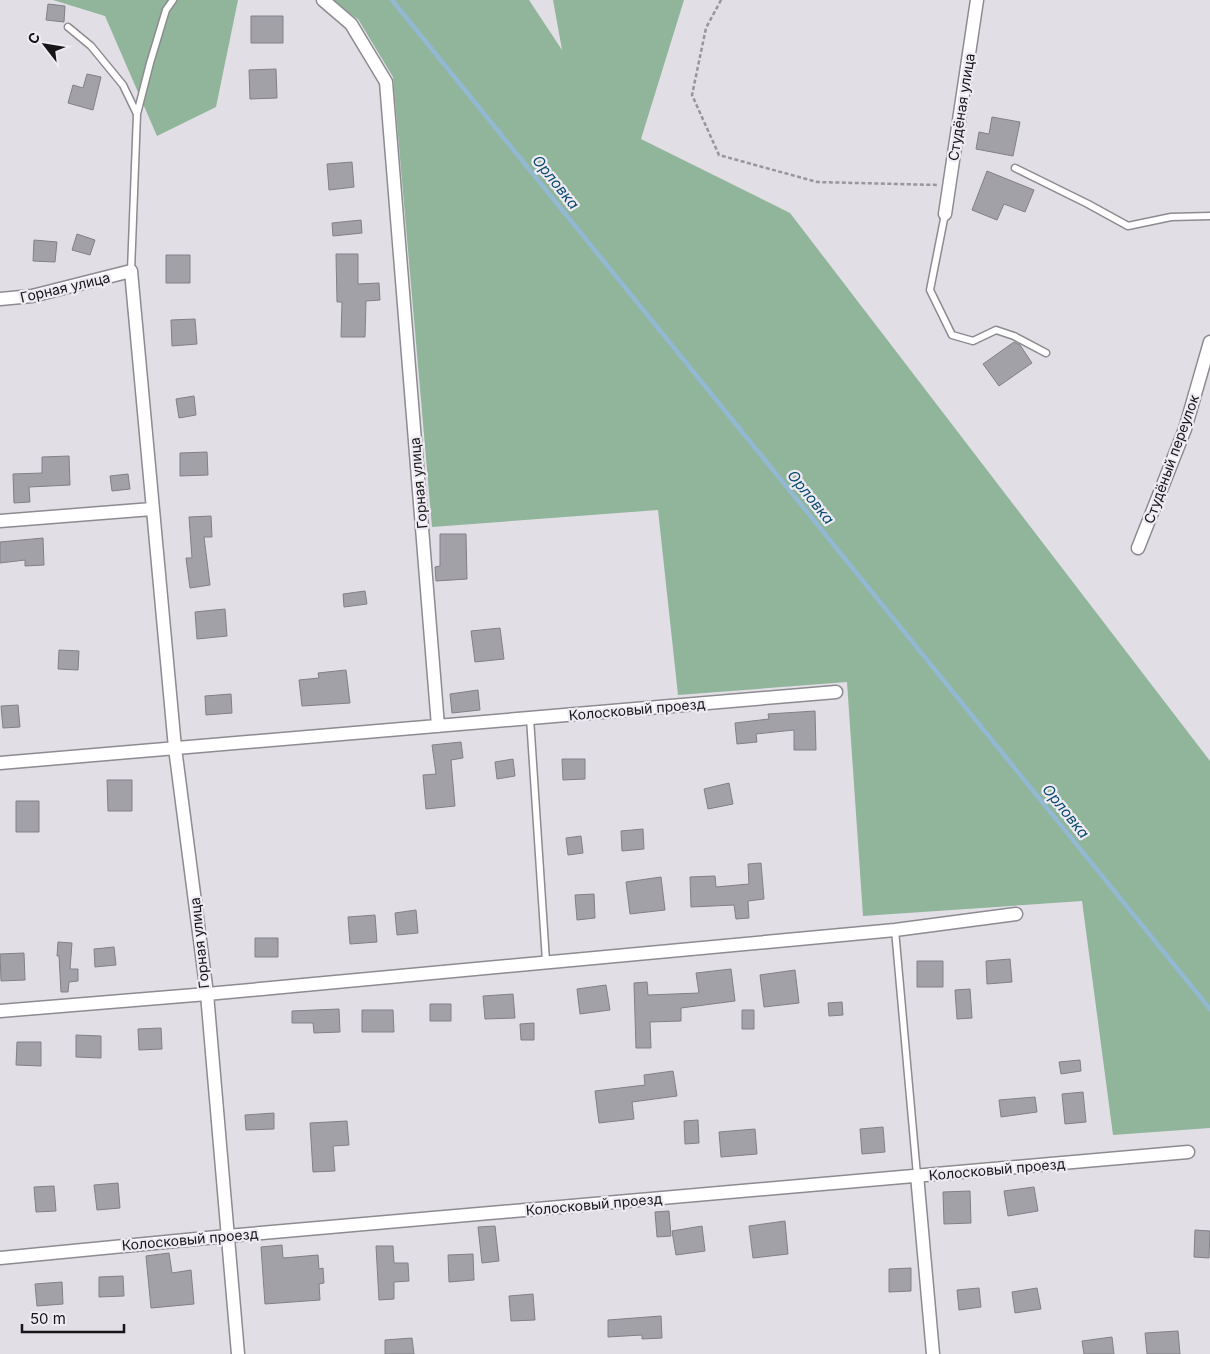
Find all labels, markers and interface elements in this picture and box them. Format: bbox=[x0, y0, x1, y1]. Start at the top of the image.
north arrow bbox=[20, 20, 70, 70]
text: С bbox=[23, 29, 43, 47]
street label: Студёная улица bbox=[944, 52, 978, 162]
water label: Орловка bbox=[528, 151, 584, 213]
street label: Горная улица bbox=[18, 268, 112, 306]
street label: Студёный переулок bbox=[1140, 392, 1202, 526]
street label: Горная улица bbox=[406, 437, 430, 529]
water label: Орловка bbox=[783, 466, 839, 528]
street label: Колосковый проезд bbox=[568, 695, 706, 723]
water label: Орловка bbox=[1038, 780, 1094, 842]
street label: Горная улица bbox=[186, 897, 212, 989]
street label: Колосковый проезд bbox=[928, 1155, 1066, 1183]
street label: Колосковый проезд bbox=[525, 1190, 663, 1218]
street label: Колосковый проезд bbox=[121, 1225, 259, 1253]
scale bar bbox=[22, 1302, 125, 1334]
text: 50 m bbox=[30, 1309, 66, 1328]

